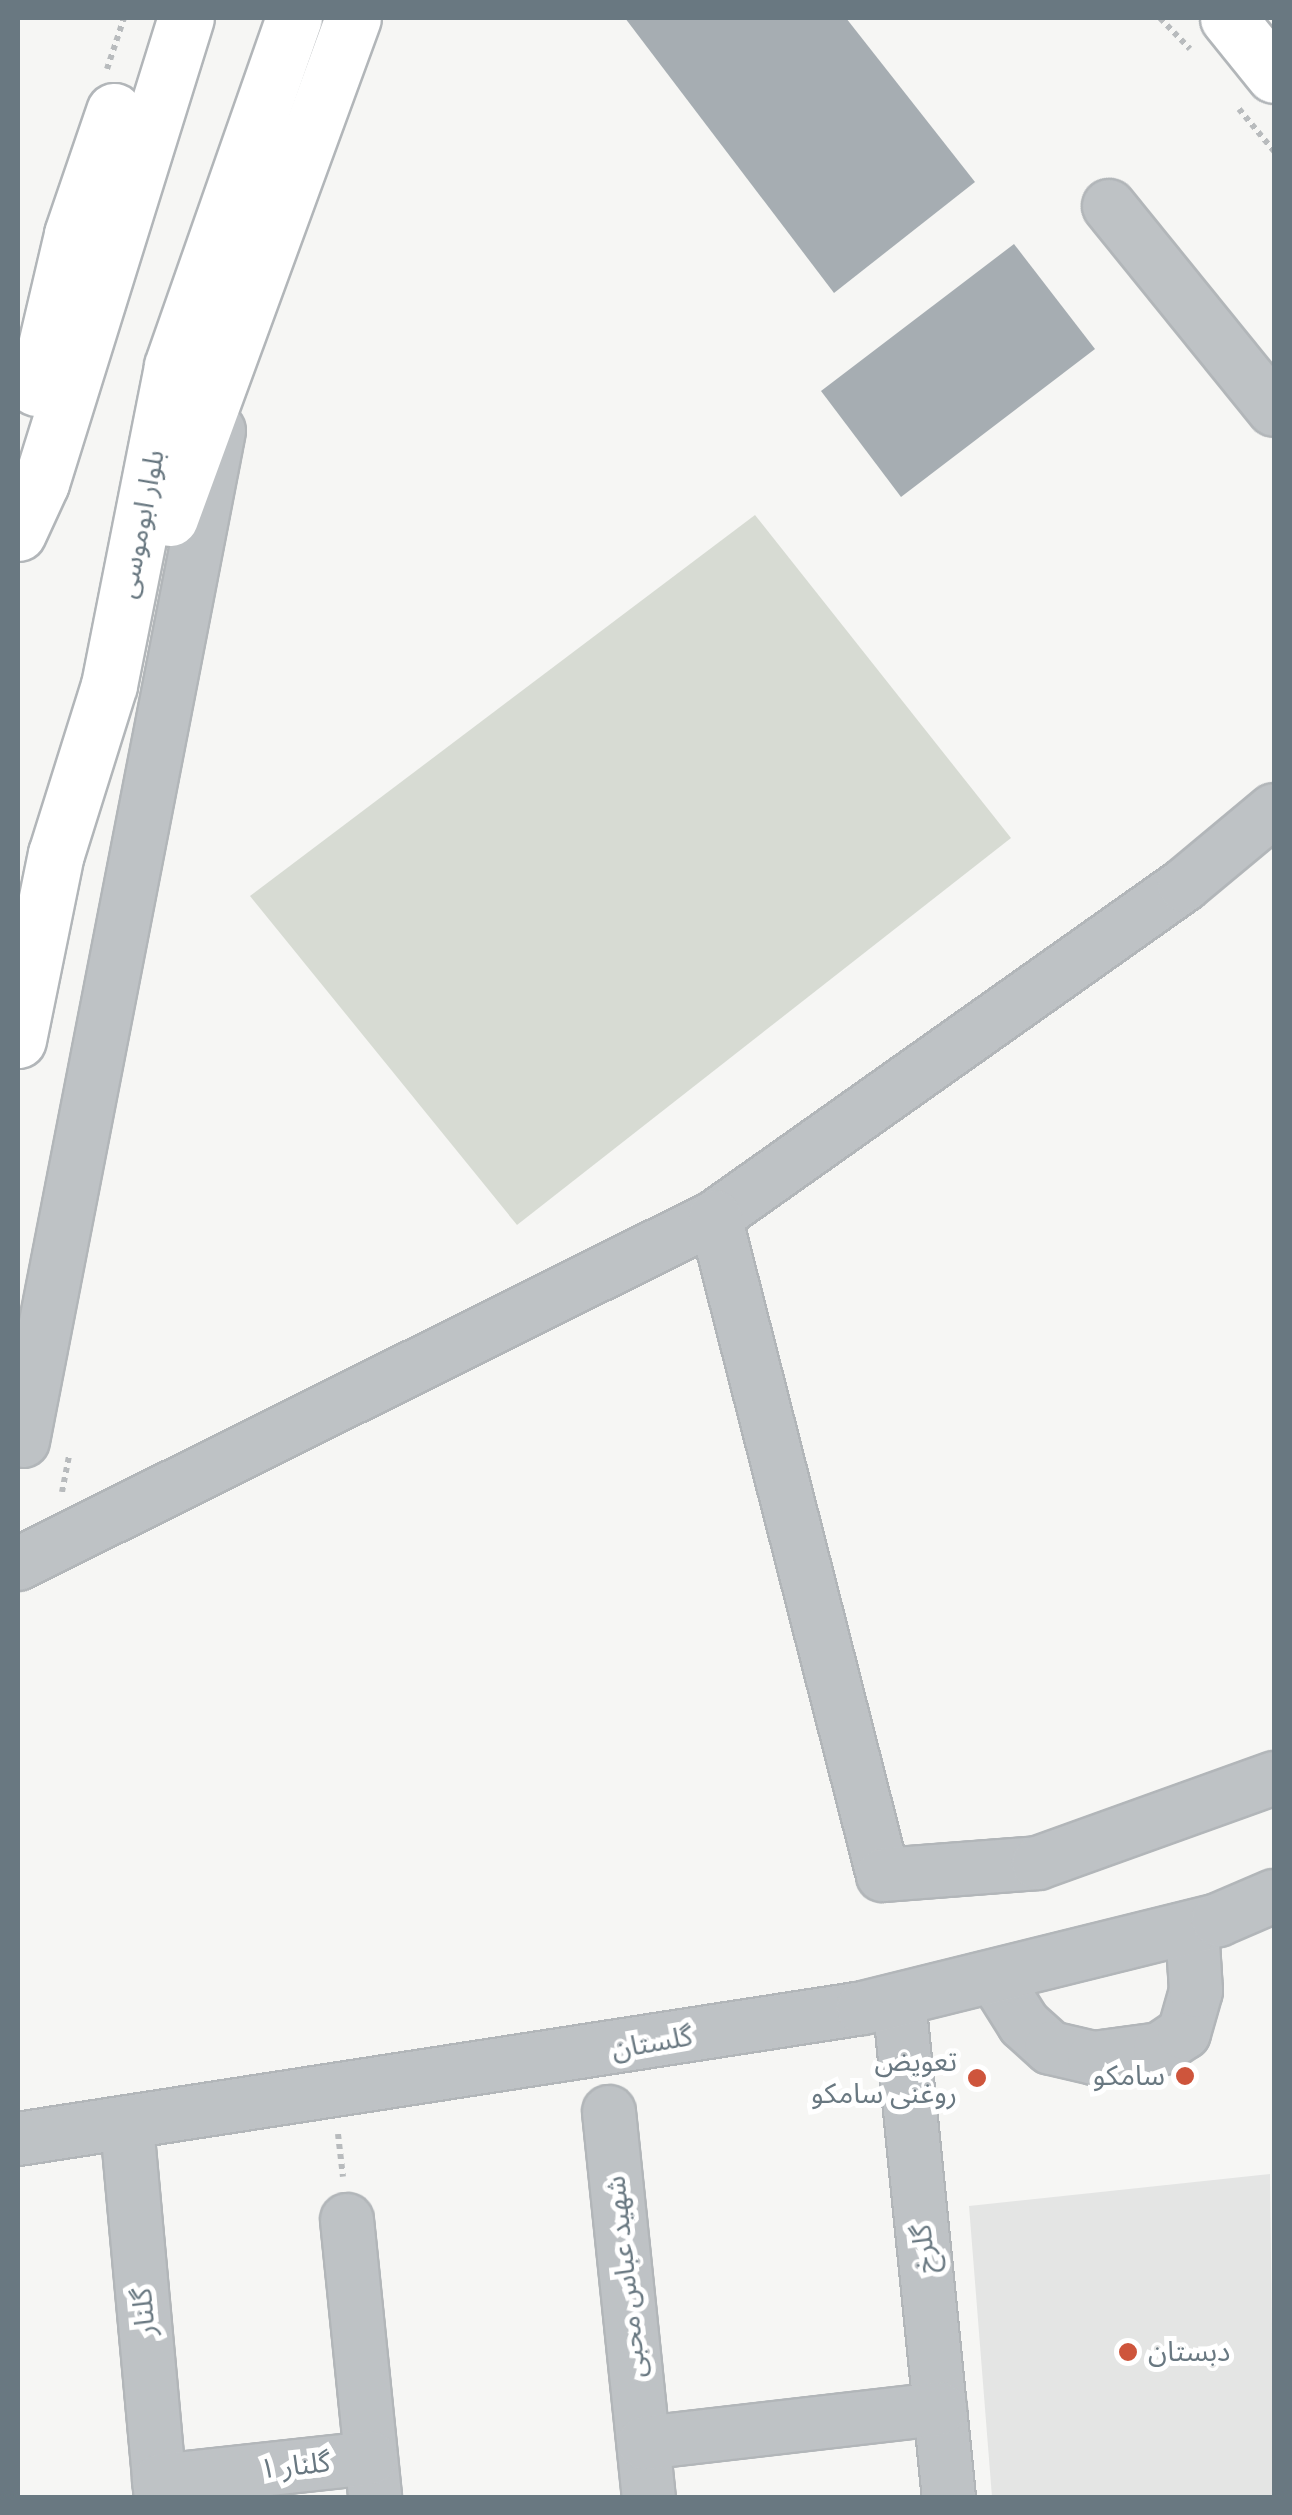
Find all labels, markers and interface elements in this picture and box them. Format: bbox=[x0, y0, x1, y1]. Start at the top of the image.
street label: بلوار ابوموسی bbox=[110, 447, 172, 601]
street label: گلستان bbox=[609, 2019, 695, 2067]
place label: تعویض روغنی سامکو bbox=[811, 2045, 957, 2111]
place label: سامکو bbox=[1093, 2059, 1165, 2093]
marker: سامکو bbox=[1174, 2065, 1196, 2087]
marker: تعویض روغنی سامکو bbox=[966, 2067, 988, 2089]
street label: شهید عباس محبی bbox=[599, 2174, 653, 2380]
street label: گلرخ bbox=[905, 2223, 943, 2275]
street label: گلنار bbox=[125, 2287, 163, 2337]
place label: دبستان bbox=[1148, 2335, 1230, 2369]
marker: دبستان bbox=[1117, 2341, 1139, 2363]
street label: گلنار ۱ bbox=[258, 2446, 332, 2486]

